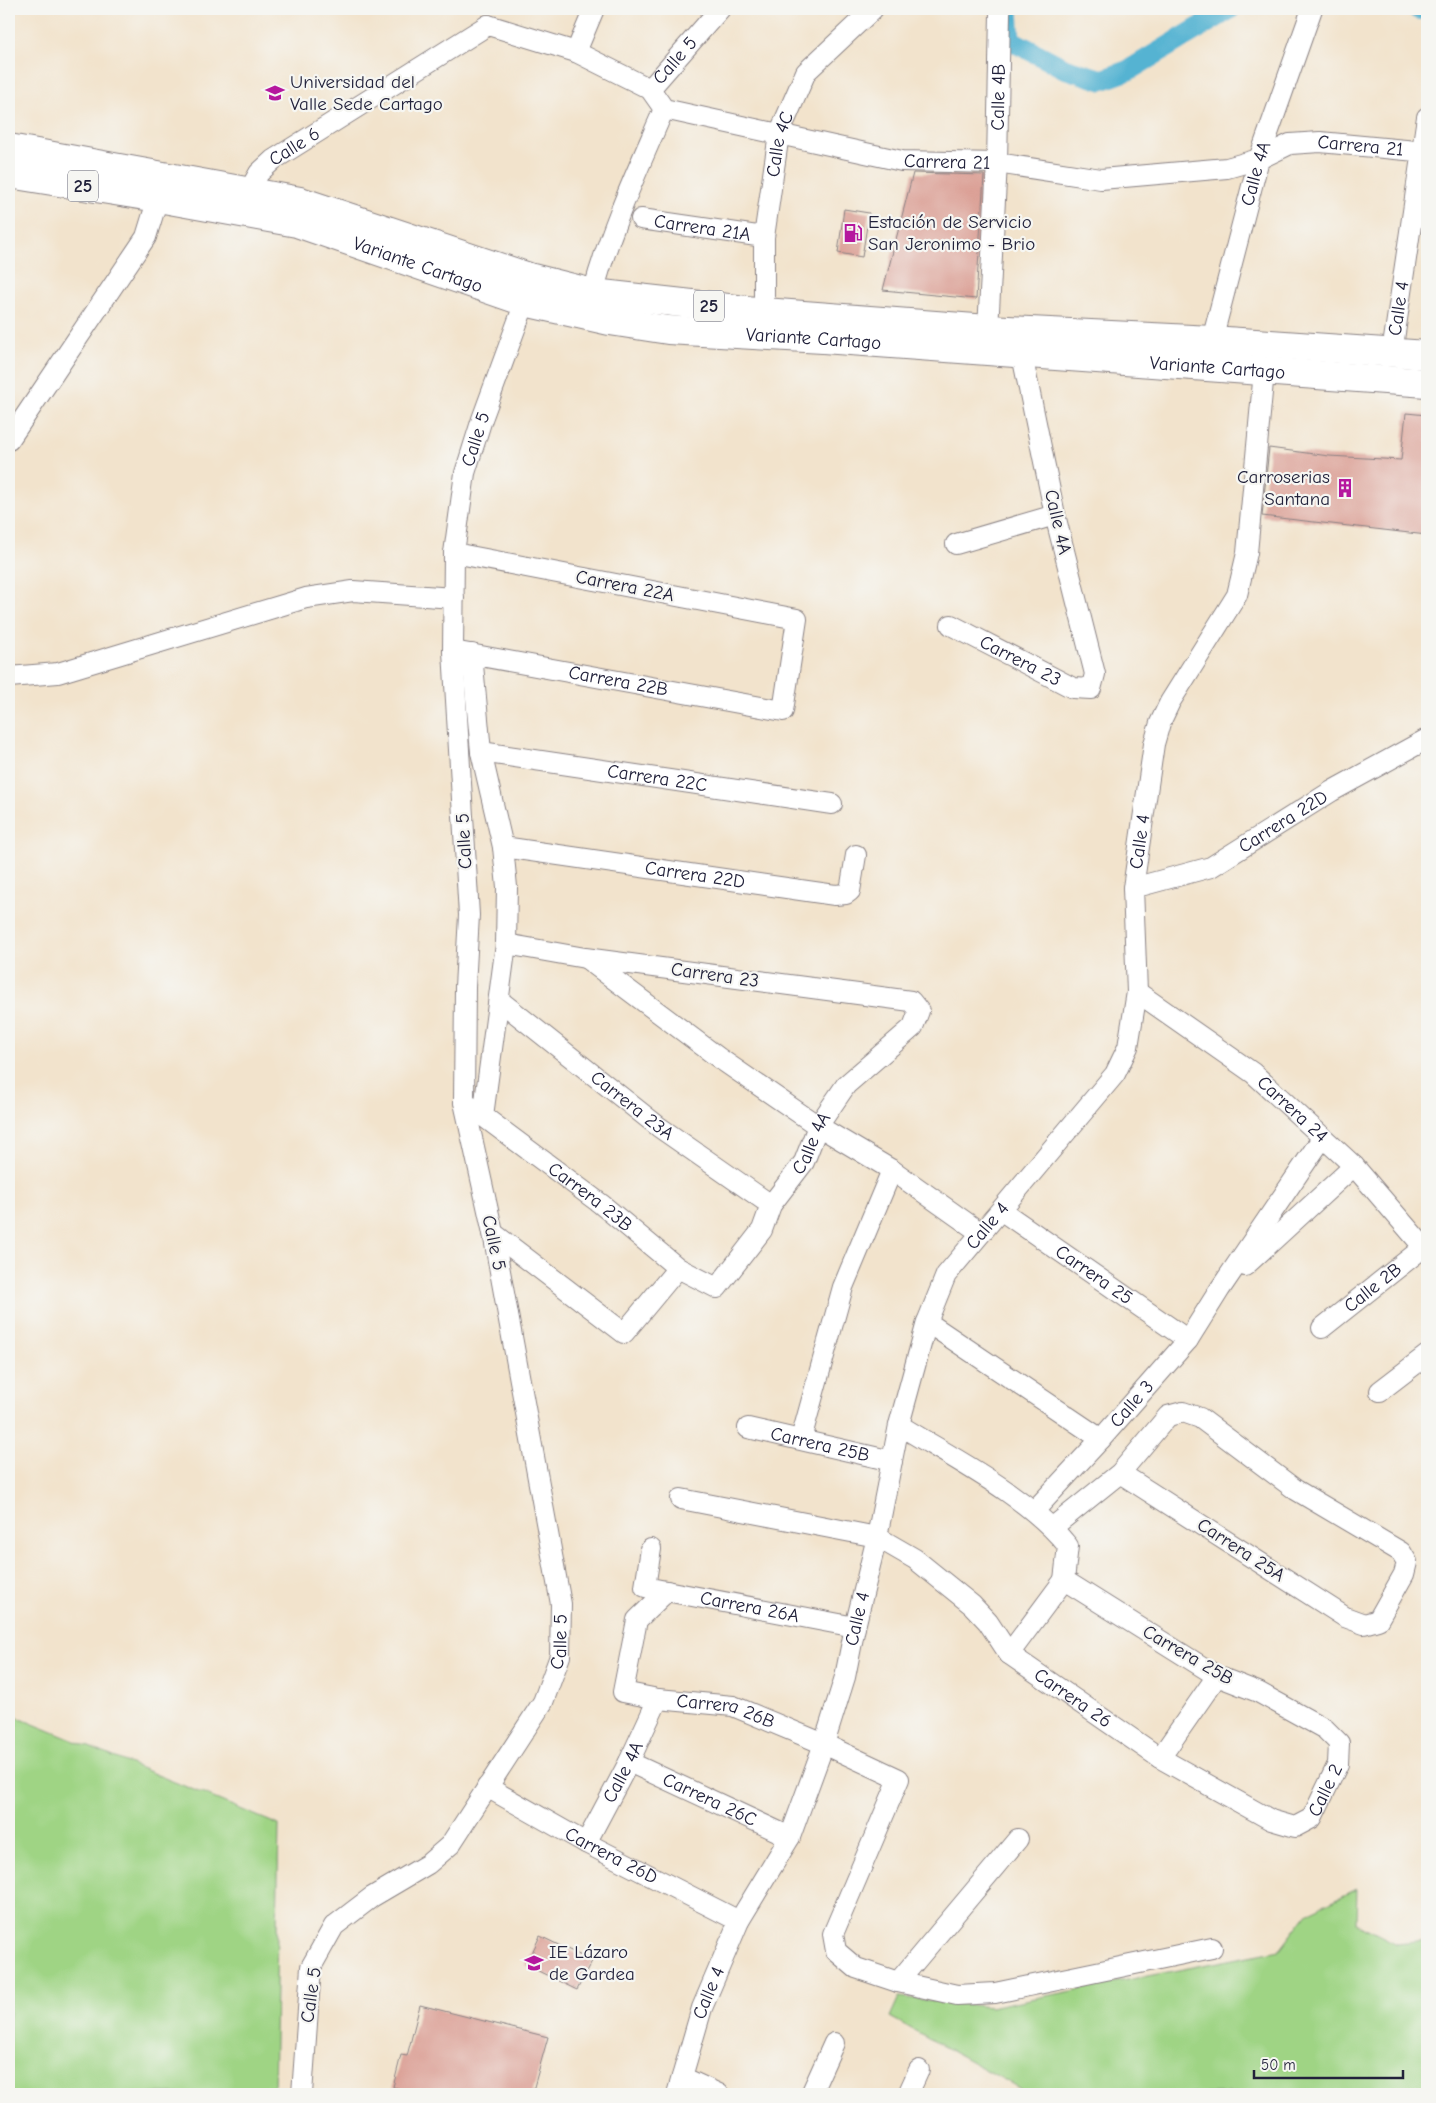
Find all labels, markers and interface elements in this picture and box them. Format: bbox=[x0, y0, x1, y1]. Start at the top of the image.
street label: Calle 5 bbox=[648, 32, 702, 89]
street label: Calle 4B bbox=[987, 64, 1010, 131]
place label: Universidad del Valle Sede Cartago bbox=[290, 71, 443, 115]
school or university icon: Universidad del Valle Sede Cartago bbox=[264, 82, 286, 104]
street label: Calle 4C bbox=[762, 108, 798, 179]
street label: Calle 6 bbox=[265, 122, 324, 171]
street label: Carrera 21 bbox=[1316, 131, 1405, 161]
street label: Calle 4A bbox=[1236, 138, 1275, 208]
street label: Carrera 21 bbox=[904, 150, 991, 174]
road number: 25 bbox=[68, 170, 98, 202]
street label: Carrera 21A bbox=[652, 210, 752, 246]
place label: Estación de Servicio San Jeronimo - Brio bbox=[868, 211, 1035, 255]
fuel station icon: Estación de Servicio San Jeronimo - Brio bbox=[842, 222, 864, 244]
street label: Variante Cartago bbox=[350, 232, 486, 297]
street label: Calle 4 bbox=[1384, 280, 1414, 337]
road number: 25 bbox=[694, 290, 724, 322]
street label: Variante Cartago bbox=[745, 324, 882, 354]
street label: Variante Cartago bbox=[1149, 352, 1286, 384]
street label: Calle 5 bbox=[457, 409, 495, 469]
place label: Carroserias Santana bbox=[1237, 466, 1330, 510]
building icon: Carroserias Santana bbox=[1334, 477, 1356, 499]
street label: Calle 4A bbox=[1040, 487, 1076, 557]
street label: Carrera 22A bbox=[574, 566, 676, 606]
street label: Carrera 23 bbox=[976, 631, 1065, 691]
street label: Carrera 22B bbox=[567, 661, 670, 701]
street label: Carrera 22C bbox=[606, 760, 709, 796]
street label: Carrera 22D bbox=[1235, 785, 1332, 858]
street label: Calle 5 bbox=[452, 812, 476, 870]
street label: Calle 4 bbox=[1125, 813, 1155, 870]
street label: Carrera 22D bbox=[643, 857, 747, 893]
street label: Carrera 23 bbox=[670, 958, 760, 992]
street label: Carrera 23A bbox=[586, 1066, 678, 1145]
street label: Carrera 24 bbox=[1252, 1071, 1332, 1147]
street label: Calle 4A bbox=[787, 1108, 835, 1179]
street label: Carrera 23B bbox=[544, 1158, 637, 1236]
street label: Calle 4 bbox=[961, 1198, 1013, 1254]
street label: Calle 5 bbox=[477, 1213, 511, 1273]
street label: Carrera 25 bbox=[1051, 1240, 1137, 1309]
street label: Calle 2B bbox=[1340, 1258, 1406, 1317]
street label: Calle 3 bbox=[1105, 1376, 1158, 1432]
street label: Carrera 25B bbox=[768, 1423, 872, 1467]
street label: Carrera 25A bbox=[1193, 1513, 1289, 1587]
street label: Carrera 26A bbox=[698, 1587, 801, 1627]
street label: Calle 4 bbox=[840, 1590, 874, 1648]
street label: Calle 5 bbox=[545, 1614, 572, 1673]
street label: Carrera 25B bbox=[1139, 1620, 1237, 1690]
street label: Carrera 26 bbox=[1030, 1664, 1116, 1732]
street label: Carrera 26B bbox=[676, 1690, 778, 1733]
street label: Calle 4A bbox=[598, 1738, 648, 1807]
street label: Calle 2 bbox=[1303, 1760, 1347, 1820]
street label: Carrera 26C bbox=[659, 1768, 760, 1831]
street label: Carrera 26D bbox=[561, 1822, 661, 1889]
place label: IE Lázaro de Gardea bbox=[549, 1941, 635, 1985]
school or university icon: IE Lázaro de Gardea bbox=[523, 1952, 545, 1974]
street label: Calle 4 bbox=[688, 1963, 729, 2022]
street label: Calle 5 bbox=[296, 1966, 326, 2024]
scale bar bbox=[1254, 2048, 1402, 2080]
text: 50 m bbox=[1261, 2056, 1296, 2074]

